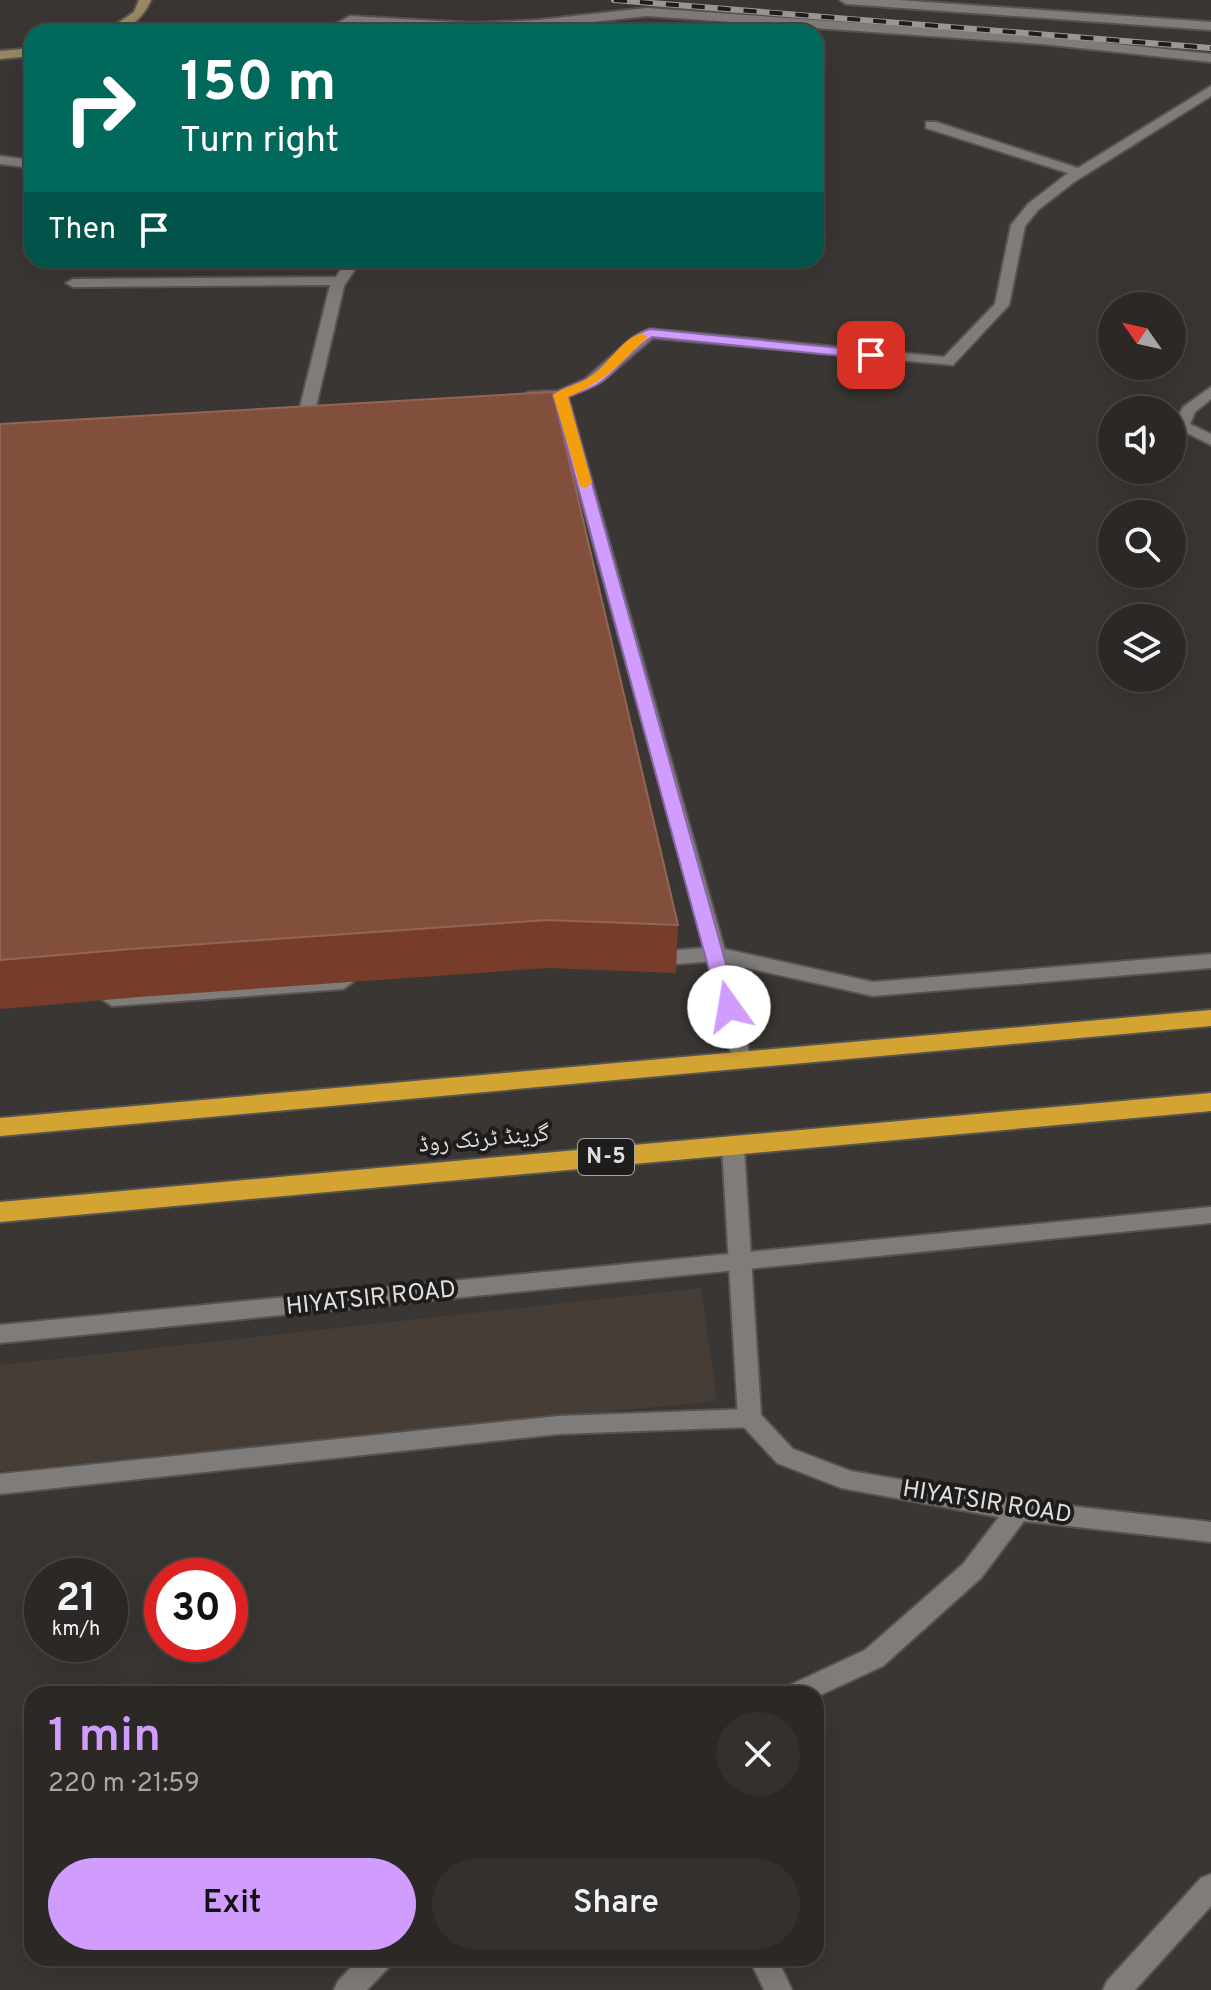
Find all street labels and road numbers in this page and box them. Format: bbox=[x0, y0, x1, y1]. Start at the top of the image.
street label: گرینڈ ٹرنک روڈ bbox=[417, 1119, 551, 1161]
road number: N-5 bbox=[578, 1139, 634, 1175]
street label: HIYATSIR ROAD bbox=[285, 1275, 457, 1323]
street label: HIYATSIR ROAD bbox=[900, 1475, 1074, 1531]

